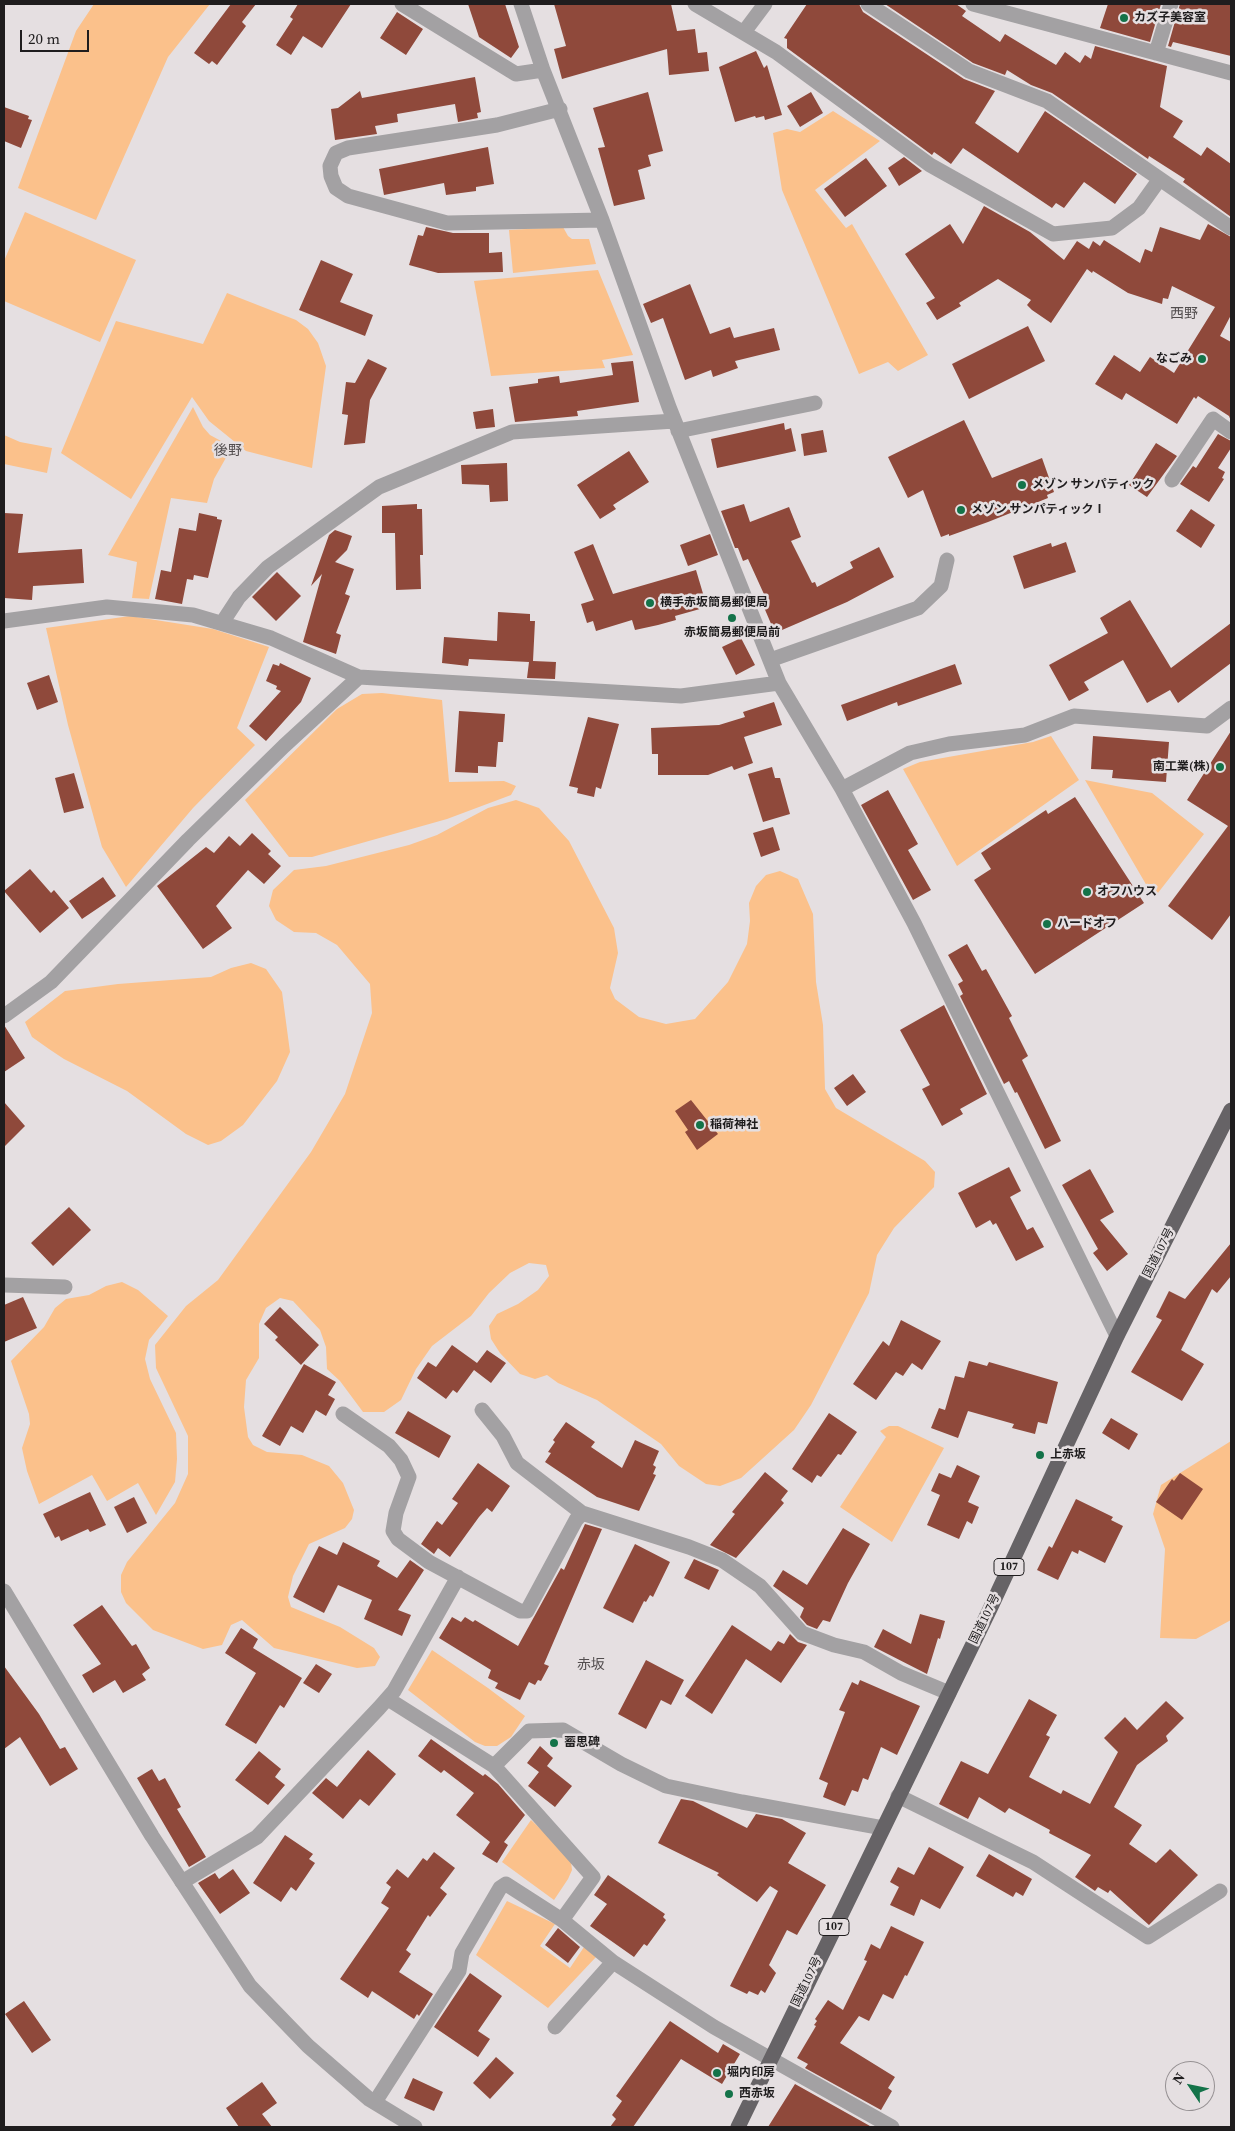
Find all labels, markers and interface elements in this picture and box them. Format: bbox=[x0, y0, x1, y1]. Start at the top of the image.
place label: カズ子美容室 bbox=[1134, 11, 1206, 25]
marker: カズ子美容室 bbox=[1118, 12, 1130, 24]
scale bar bbox=[22, 20, 91, 52]
text: 20 m bbox=[28, 28, 60, 49]
district label: 西野 bbox=[1170, 306, 1198, 322]
place label: なごみ bbox=[1156, 352, 1192, 366]
marker: なごみ bbox=[1196, 353, 1208, 365]
district label: 後野 bbox=[214, 443, 242, 459]
place label: メゾン サンパティック bbox=[1032, 478, 1155, 492]
marker: メゾン サンパティック bbox=[1016, 479, 1028, 491]
place label: メゾン サンパティックⅠ bbox=[971, 503, 1106, 517]
marker: メゾン サンパティックⅠ bbox=[955, 504, 967, 516]
place label: 横手赤坂簡易郵便局 bbox=[660, 596, 768, 610]
marker: 横手赤坂簡易郵便局 bbox=[644, 597, 656, 609]
marker: 赤坂簡易郵便局前 bbox=[726, 612, 738, 624]
place label: 赤坂簡易郵便局前 bbox=[684, 626, 780, 640]
place label: 南工業(株) bbox=[1153, 760, 1210, 774]
marker: 南工業(株) bbox=[1214, 761, 1226, 773]
place label: オフハウス bbox=[1097, 885, 1157, 899]
marker: オフハウス bbox=[1081, 886, 1093, 898]
place label: ハードオフ bbox=[1057, 917, 1117, 931]
marker: ハードオフ bbox=[1041, 918, 1053, 930]
place label: 稲荷神社 bbox=[710, 1118, 758, 1132]
marker: 稲荷神社 bbox=[694, 1119, 706, 1131]
street label: 国道107号 bbox=[1140, 1226, 1178, 1280]
place label: 上赤坂 bbox=[1050, 1448, 1086, 1462]
marker: 上赤坂 bbox=[1034, 1449, 1046, 1461]
road number: 107 bbox=[994, 1558, 1024, 1575]
street label: 国道107号 bbox=[967, 1592, 1003, 1646]
district label: 赤坂 bbox=[577, 1657, 605, 1673]
place label: 蓄思碑 bbox=[564, 1736, 600, 1750]
marker: 蓄思碑 bbox=[548, 1737, 560, 1749]
road number: 107 bbox=[819, 1918, 849, 1935]
street label: 国道107号 bbox=[789, 1955, 825, 2009]
north arrow bbox=[1165, 2061, 1215, 2111]
place label: 堀内印房 bbox=[727, 2066, 775, 2080]
marker: 堀内印房 bbox=[711, 2067, 723, 2079]
text: N bbox=[1167, 2068, 1190, 2088]
place label: 西赤坂 bbox=[739, 2087, 775, 2101]
marker: 西赤坂 bbox=[723, 2088, 735, 2100]

